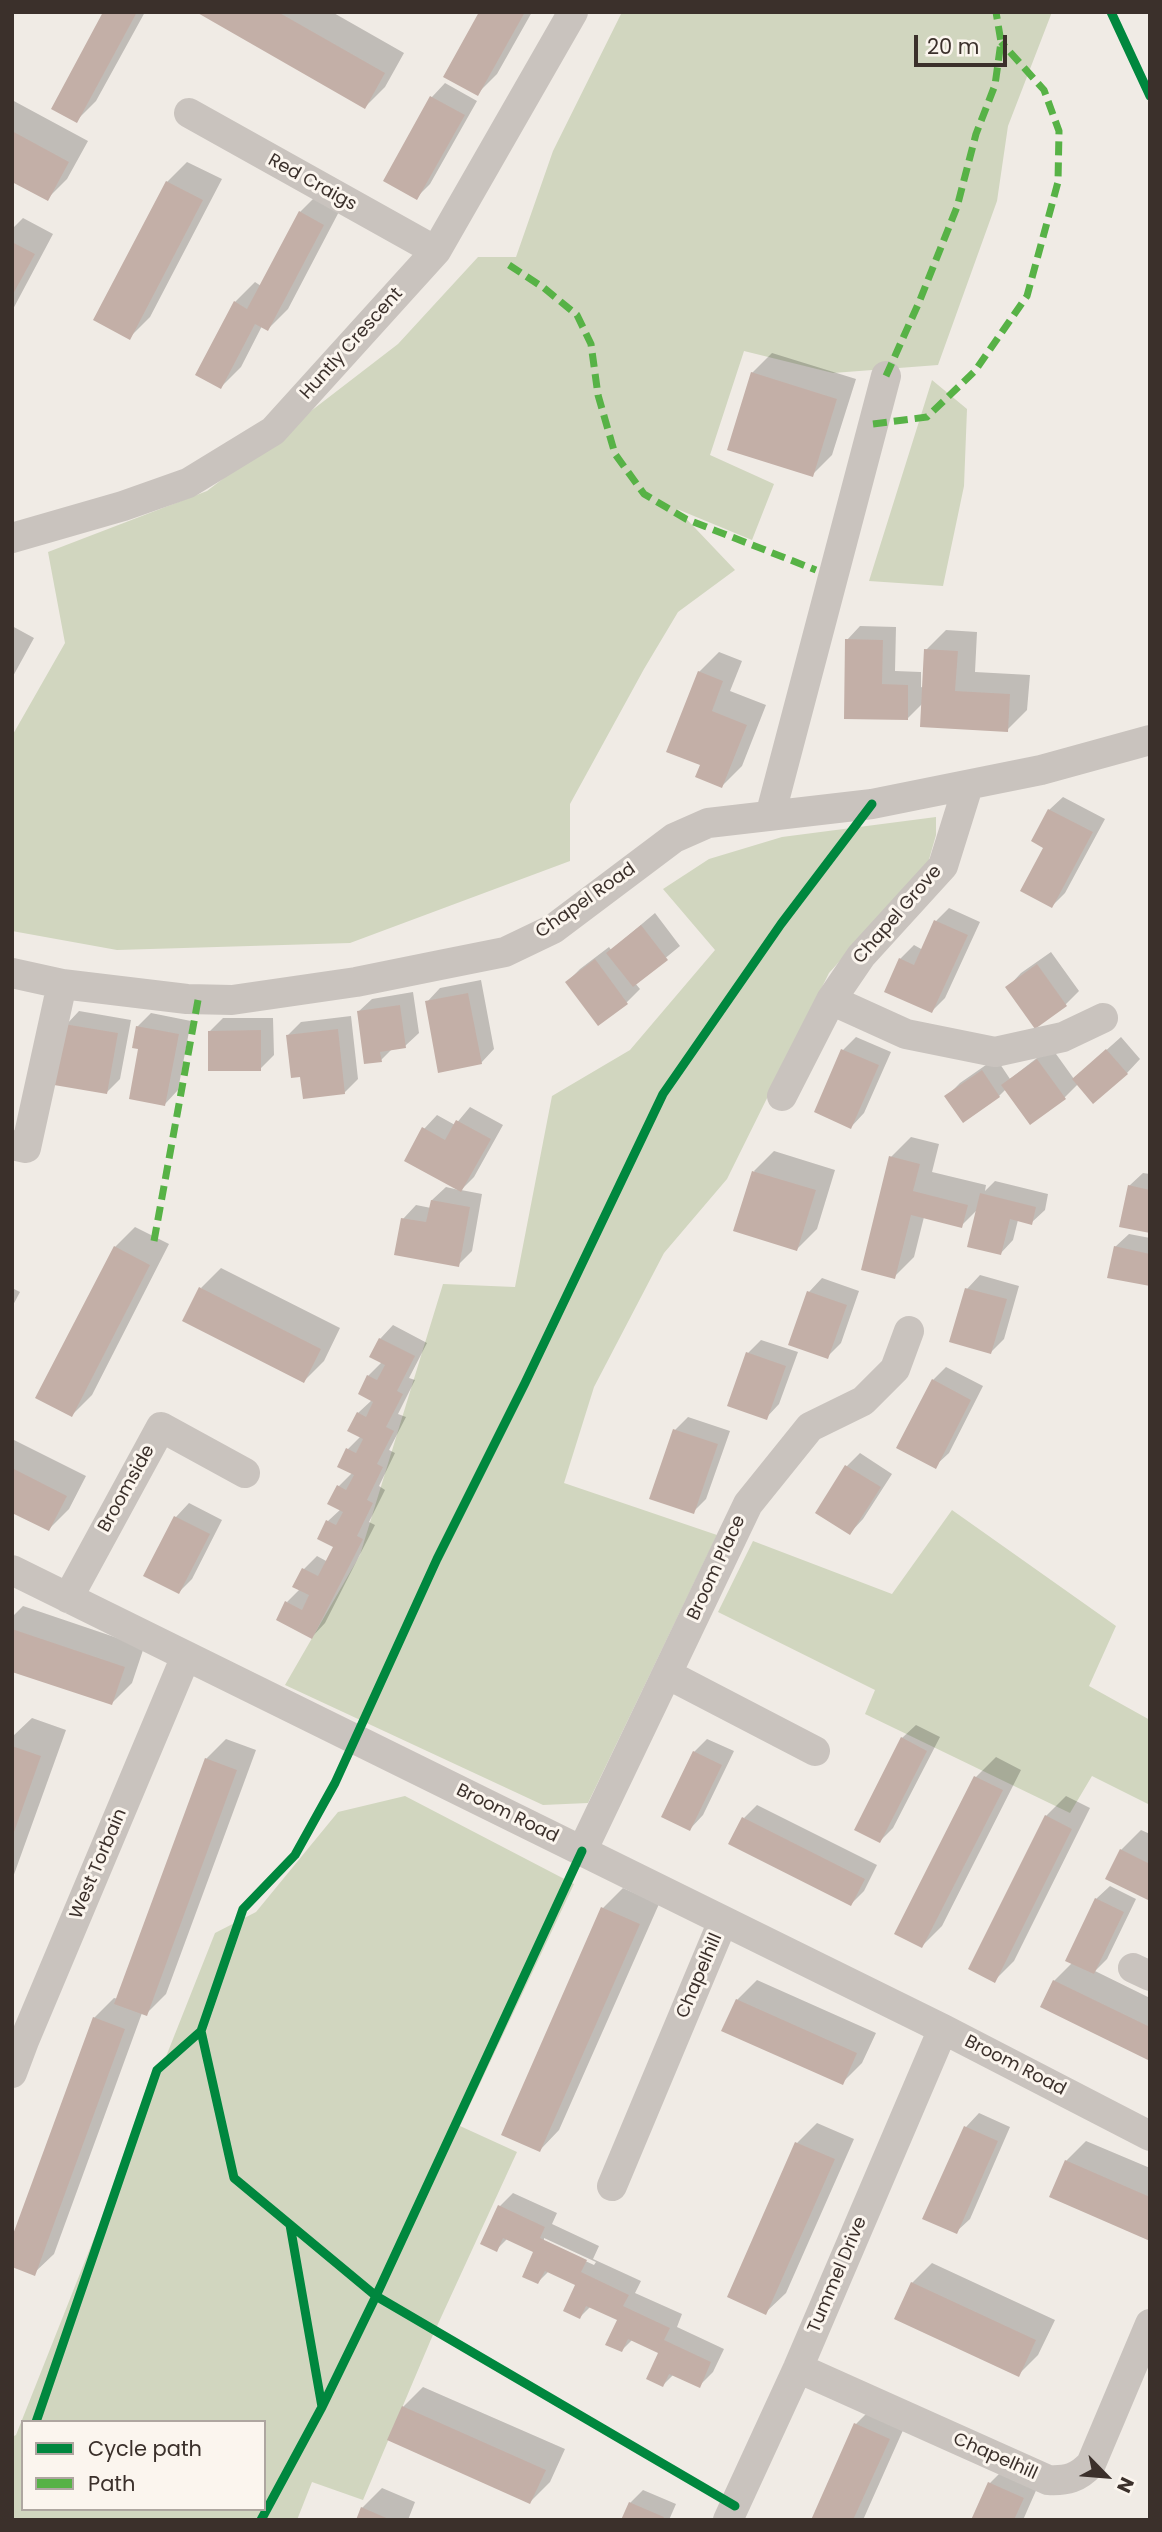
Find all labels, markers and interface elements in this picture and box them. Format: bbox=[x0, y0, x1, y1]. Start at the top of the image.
scale bar bbox=[917, 21, 1010, 65]
text: 20 m bbox=[927, 32, 980, 61]
street label: Red Craigs bbox=[264, 150, 360, 216]
street label: Huntly Crescent bbox=[296, 284, 408, 404]
street label: Chapel Road bbox=[532, 859, 640, 943]
street label: Chapel Grove bbox=[849, 861, 947, 969]
street label: Broomside bbox=[94, 1442, 160, 1536]
street label: Broom Place bbox=[683, 1512, 751, 1624]
street label: Broom Road bbox=[452, 1780, 562, 1848]
street label: West Torbain bbox=[66, 1806, 132, 1922]
street label: Chapelhill bbox=[672, 1930, 728, 2022]
street label: Broom Road bbox=[961, 2031, 1069, 2101]
street label: Tummel Drive bbox=[804, 2214, 872, 2336]
legend bbox=[21, 2420, 266, 2511]
street label: Chapelhill bbox=[949, 2429, 1041, 2485]
text: Cycle path bbox=[88, 2434, 202, 2463]
north arrow bbox=[1071, 2441, 1141, 2511]
text: Path bbox=[88, 2469, 135, 2498]
text: N bbox=[1110, 2473, 1141, 2497]

